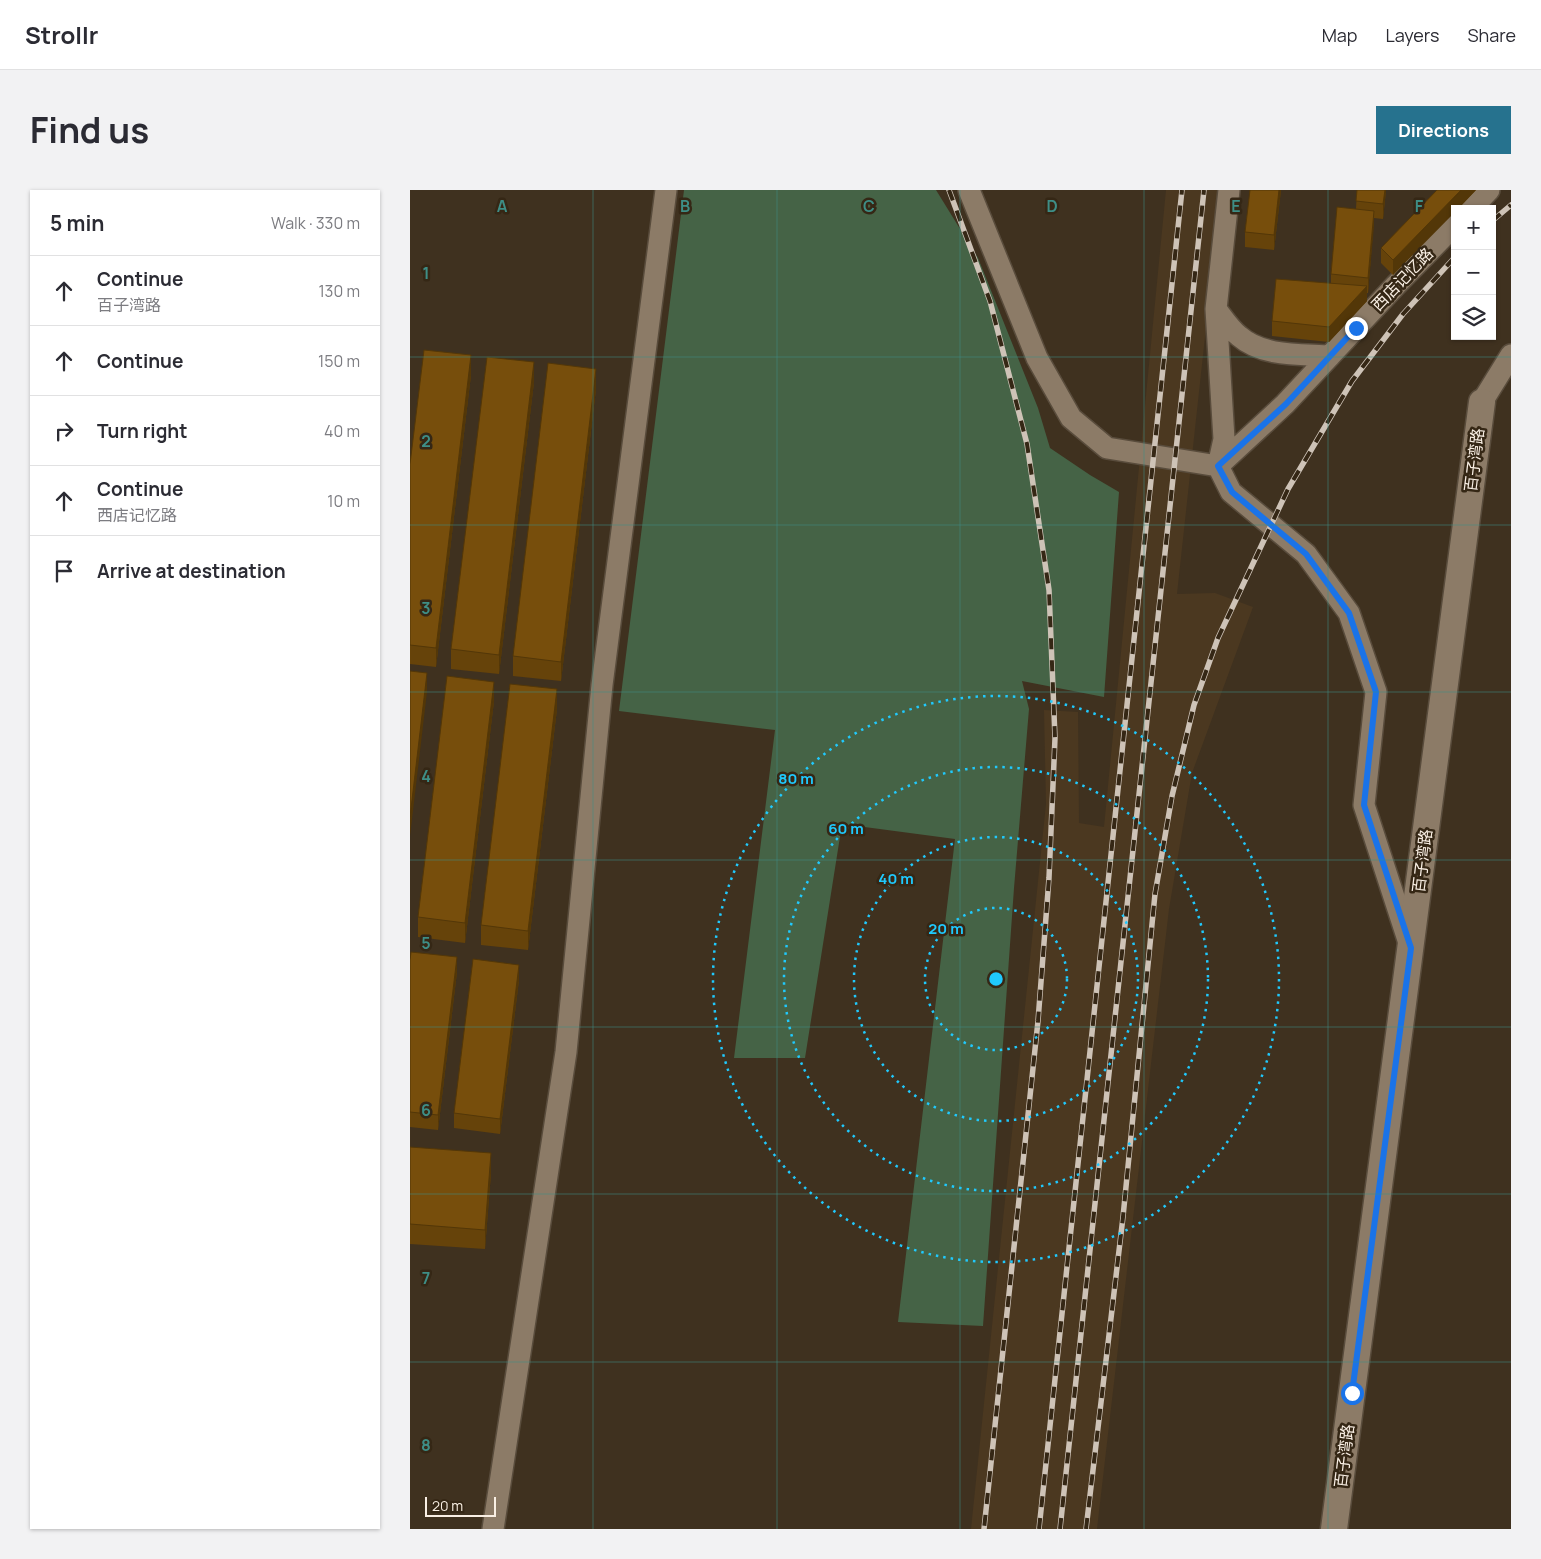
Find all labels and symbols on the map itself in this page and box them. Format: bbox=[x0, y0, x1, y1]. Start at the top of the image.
text: A bbox=[497, 195, 508, 217]
text: B bbox=[680, 195, 690, 217]
text: C bbox=[863, 195, 875, 217]
text: D bbox=[1046, 195, 1058, 217]
text: E bbox=[1231, 195, 1241, 217]
text: F bbox=[1415, 195, 1424, 217]
street label: 西店记忆路 bbox=[1366, 243, 1438, 315]
text: 1 bbox=[422, 262, 430, 284]
route end bbox=[1345, 317, 1368, 340]
street label: 百子湾路 bbox=[1459, 427, 1489, 493]
text: 2 bbox=[421, 430, 431, 452]
text: 3 bbox=[421, 597, 431, 619]
text: 4 bbox=[421, 765, 431, 787]
text: 80 m bbox=[778, 768, 814, 789]
text: 60 m bbox=[828, 818, 864, 839]
street label: 百子湾路 bbox=[1407, 828, 1437, 894]
text: 40 m bbox=[878, 868, 914, 889]
text: 20 m bbox=[928, 918, 964, 939]
text: 5 bbox=[421, 932, 431, 954]
centre of rings bbox=[987, 970, 1005, 988]
text: 6 bbox=[421, 1099, 431, 1121]
text: 7 bbox=[422, 1267, 430, 1289]
route start bbox=[1341, 1382, 1364, 1405]
street label: 百子湾路 bbox=[1329, 1423, 1359, 1489]
text: 8 bbox=[421, 1434, 431, 1456]
scale bar bbox=[425, 1494, 496, 1517]

